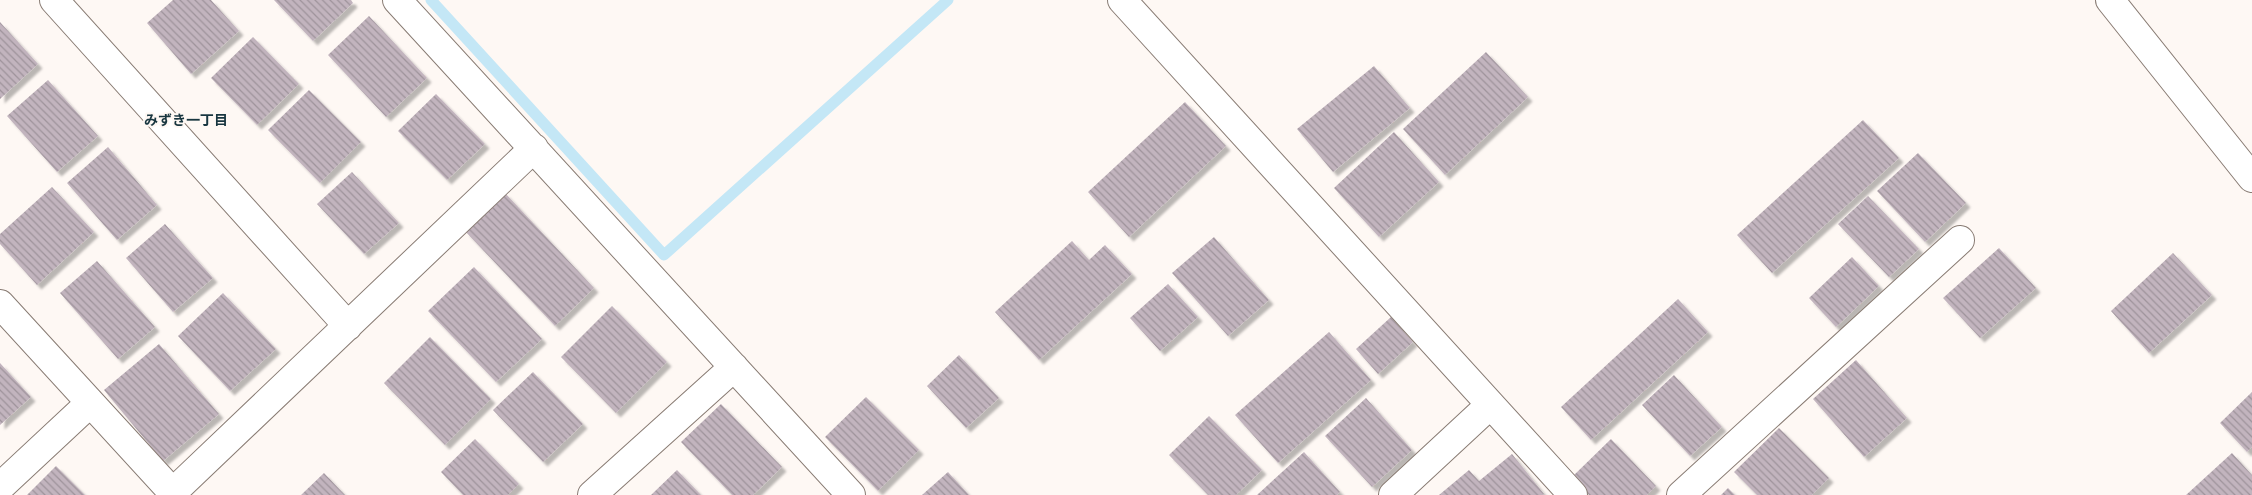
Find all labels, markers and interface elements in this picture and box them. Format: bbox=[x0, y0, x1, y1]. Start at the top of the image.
district label: みずき一丁目 bbox=[144, 111, 228, 128]

